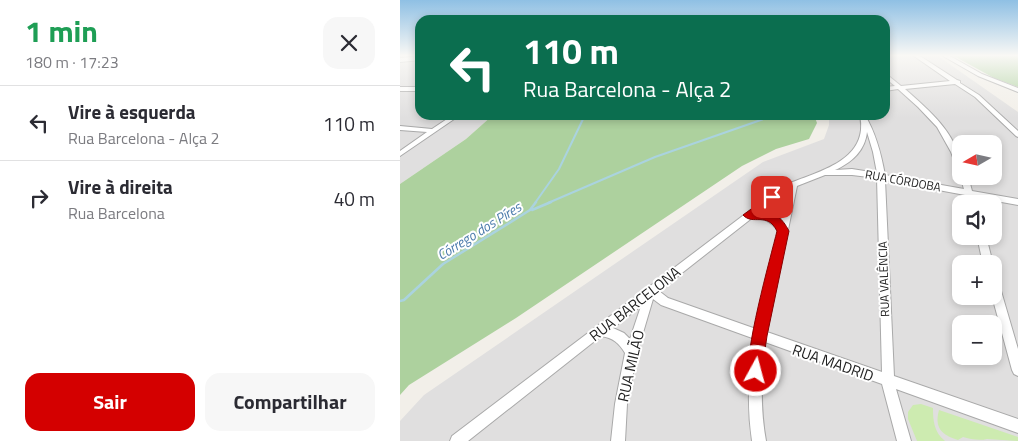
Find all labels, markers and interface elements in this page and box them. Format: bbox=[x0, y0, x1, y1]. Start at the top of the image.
text: 1 min bbox=[25, 8, 98, 54]
button: close bbox=[323, 17, 375, 69]
text: 110 m bbox=[523, 24, 619, 78]
icon: left bbox=[440, 35, 505, 100]
text: 180 m · 17:23 bbox=[25, 50, 119, 74]
text: Rua Barcelona - Alça 2 bbox=[523, 72, 731, 106]
text: Vire à esquerda bbox=[68, 97, 196, 126]
icon: left bbox=[25, 109, 53, 137]
text: 110 m bbox=[323, 109, 375, 138]
text: Rua Barcelona - Alça 2 bbox=[68, 126, 220, 150]
north arrow bbox=[952, 135, 1002, 185]
map controls bbox=[952, 135, 1002, 365]
street label: RUA CÓRDOBA bbox=[864, 164, 942, 197]
text: Vire à direita bbox=[68, 172, 173, 201]
pin bbox=[751, 176, 793, 218]
icon: arrive bbox=[758, 183, 786, 211]
icon: right bbox=[25, 184, 53, 212]
text: 40 m bbox=[334, 184, 375, 213]
button: sound bbox=[952, 195, 1002, 245]
water label: Córrego dos Píres bbox=[433, 196, 526, 265]
text: Rua Barcelona bbox=[68, 201, 165, 225]
street label: RUA VALÊNCIA bbox=[873, 241, 894, 317]
button: + bbox=[952, 255, 1002, 305]
street label: RUA BARCELONA bbox=[584, 260, 685, 347]
button: − bbox=[952, 315, 1002, 365]
street label: RUA MILÃO bbox=[611, 328, 650, 404]
street label: RUA MADRID bbox=[789, 338, 877, 387]
position arrow bbox=[729, 344, 781, 396]
button: Sair bbox=[25, 373, 195, 431]
button: Compartilhar bbox=[205, 373, 375, 431]

